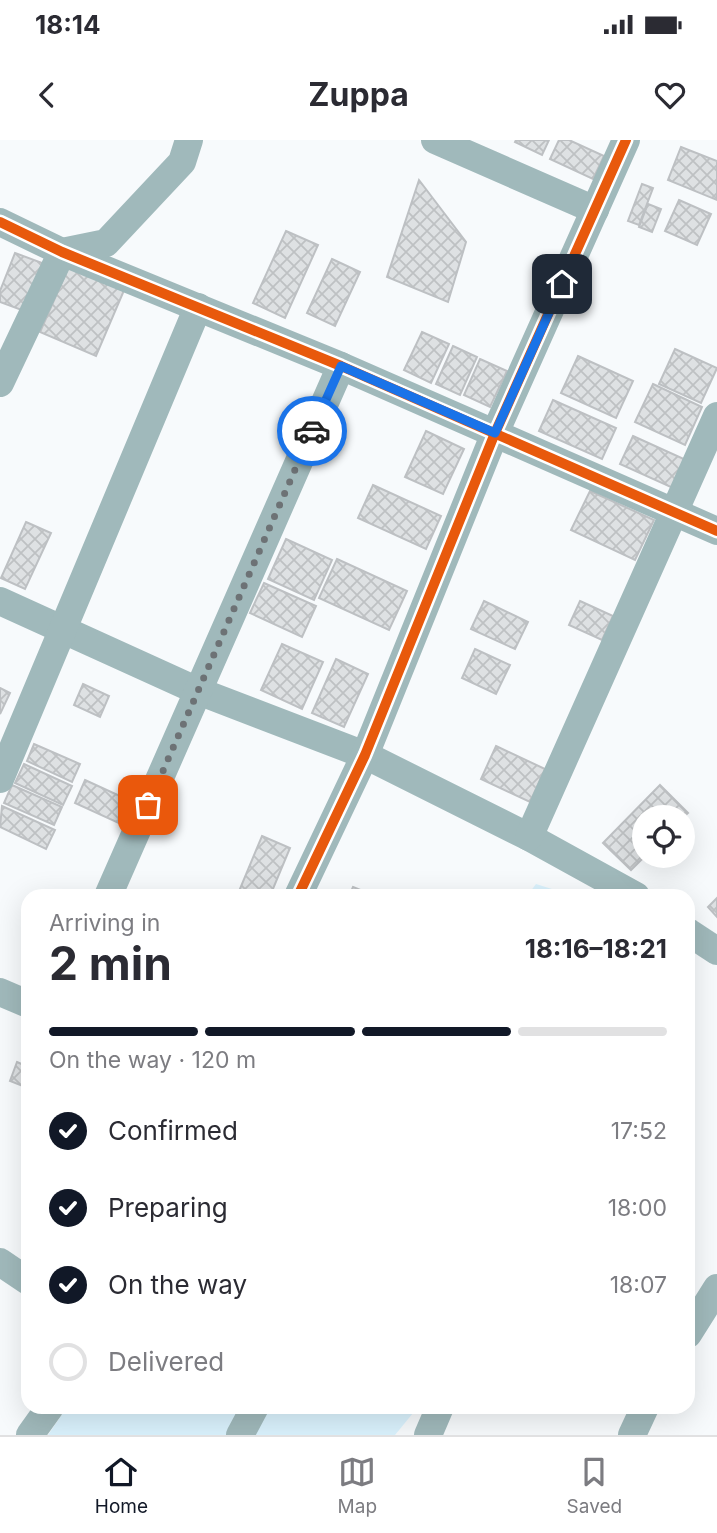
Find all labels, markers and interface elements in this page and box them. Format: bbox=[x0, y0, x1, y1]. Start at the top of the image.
text: 18:14 bbox=[35, 9, 101, 40]
text: Zuppa bbox=[308, 75, 409, 114]
icon: back bbox=[28, 76, 66, 114]
icon: heart bbox=[651, 76, 689, 114]
pin bbox=[532, 254, 592, 314]
icon: home bbox=[543, 265, 581, 303]
courier bbox=[277, 396, 347, 466]
icon: car bbox=[293, 412, 331, 450]
pin bbox=[118, 775, 178, 835]
icon: bag bbox=[129, 786, 167, 824]
map controls bbox=[632, 805, 695, 868]
button: locate bbox=[632, 805, 695, 868]
text: Arriving in bbox=[49, 909, 160, 937]
text: 18:16–18:21 bbox=[525, 933, 667, 964]
text: 2 min bbox=[49, 935, 172, 991]
text: On the way · 120 m bbox=[49, 1046, 256, 1074]
icon: check bbox=[49, 1112, 87, 1150]
text: Confirmed bbox=[108, 1115, 238, 1146]
text: 17:52 bbox=[611, 1117, 667, 1145]
icon: check bbox=[49, 1189, 87, 1227]
text: Preparing bbox=[108, 1192, 228, 1223]
text: 18:00 bbox=[608, 1194, 667, 1222]
icon: check bbox=[49, 1266, 87, 1304]
text: On the way bbox=[108, 1269, 247, 1300]
text: 18:07 bbox=[610, 1271, 667, 1299]
text: Delivered bbox=[108, 1346, 224, 1377]
tab: Home bbox=[95, 1453, 148, 1518]
tab: Map bbox=[338, 1453, 377, 1518]
tab: Saved bbox=[567, 1453, 622, 1518]

